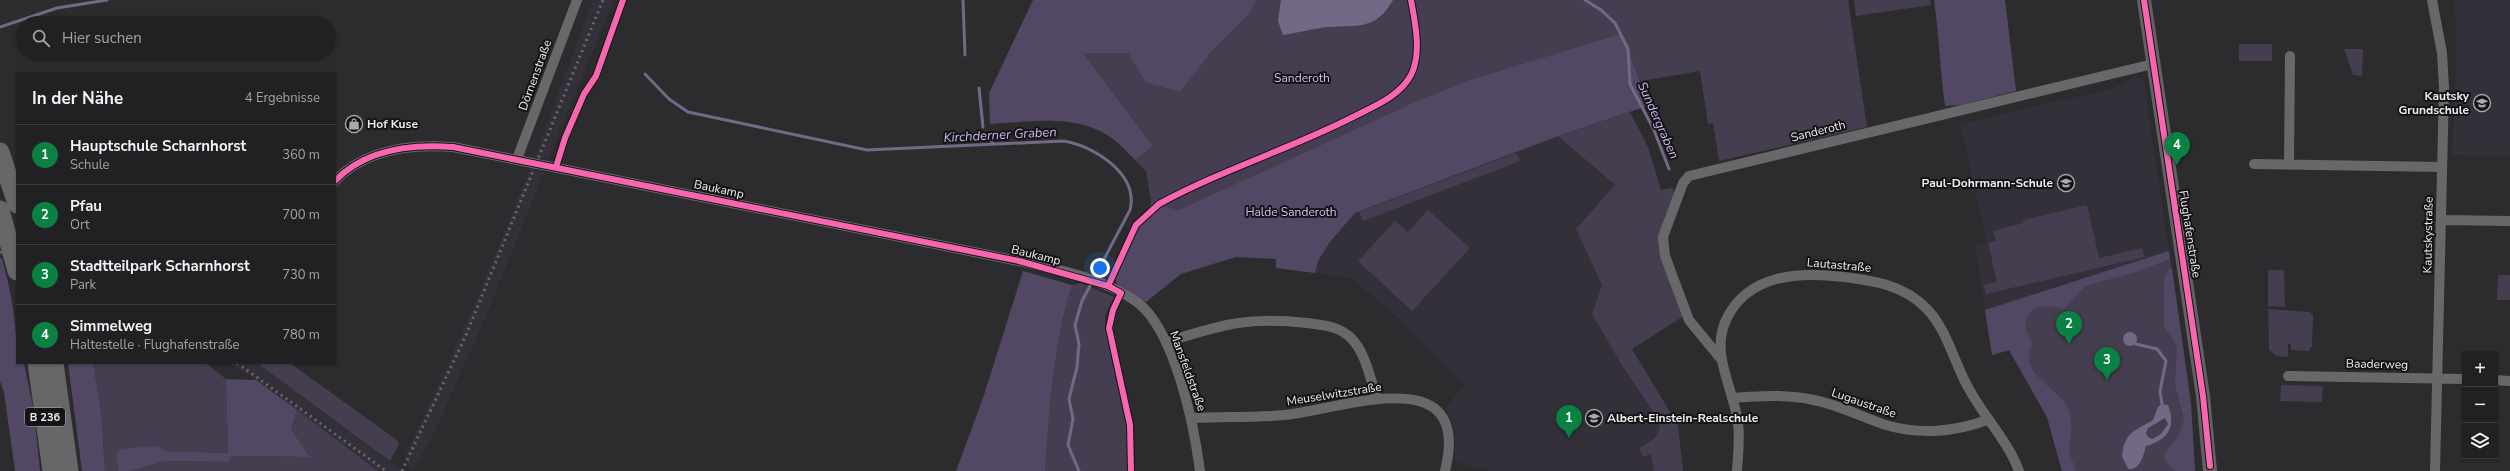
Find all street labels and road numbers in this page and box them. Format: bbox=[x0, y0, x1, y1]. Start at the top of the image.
street label: Dörnenstraße bbox=[515, 37, 555, 113]
street label: Sanderoth bbox=[1789, 116, 1847, 146]
street label: Baukamp bbox=[693, 176, 745, 202]
street label: Flughafenstraße bbox=[2175, 189, 2205, 279]
street label: Kautskystraße bbox=[2419, 197, 2437, 273]
street label: Baukamp bbox=[1009, 241, 1063, 269]
street label: Lautastraße bbox=[1806, 254, 1872, 276]
street label: Mansfeldstraße bbox=[1166, 329, 1210, 413]
street label: Baaderweg bbox=[2346, 355, 2408, 373]
street label: Meuselwitzstraße bbox=[1285, 379, 1383, 409]
street label: Lugaustraße bbox=[1829, 384, 1899, 422]
road number: B 236 bbox=[25, 408, 65, 426]

